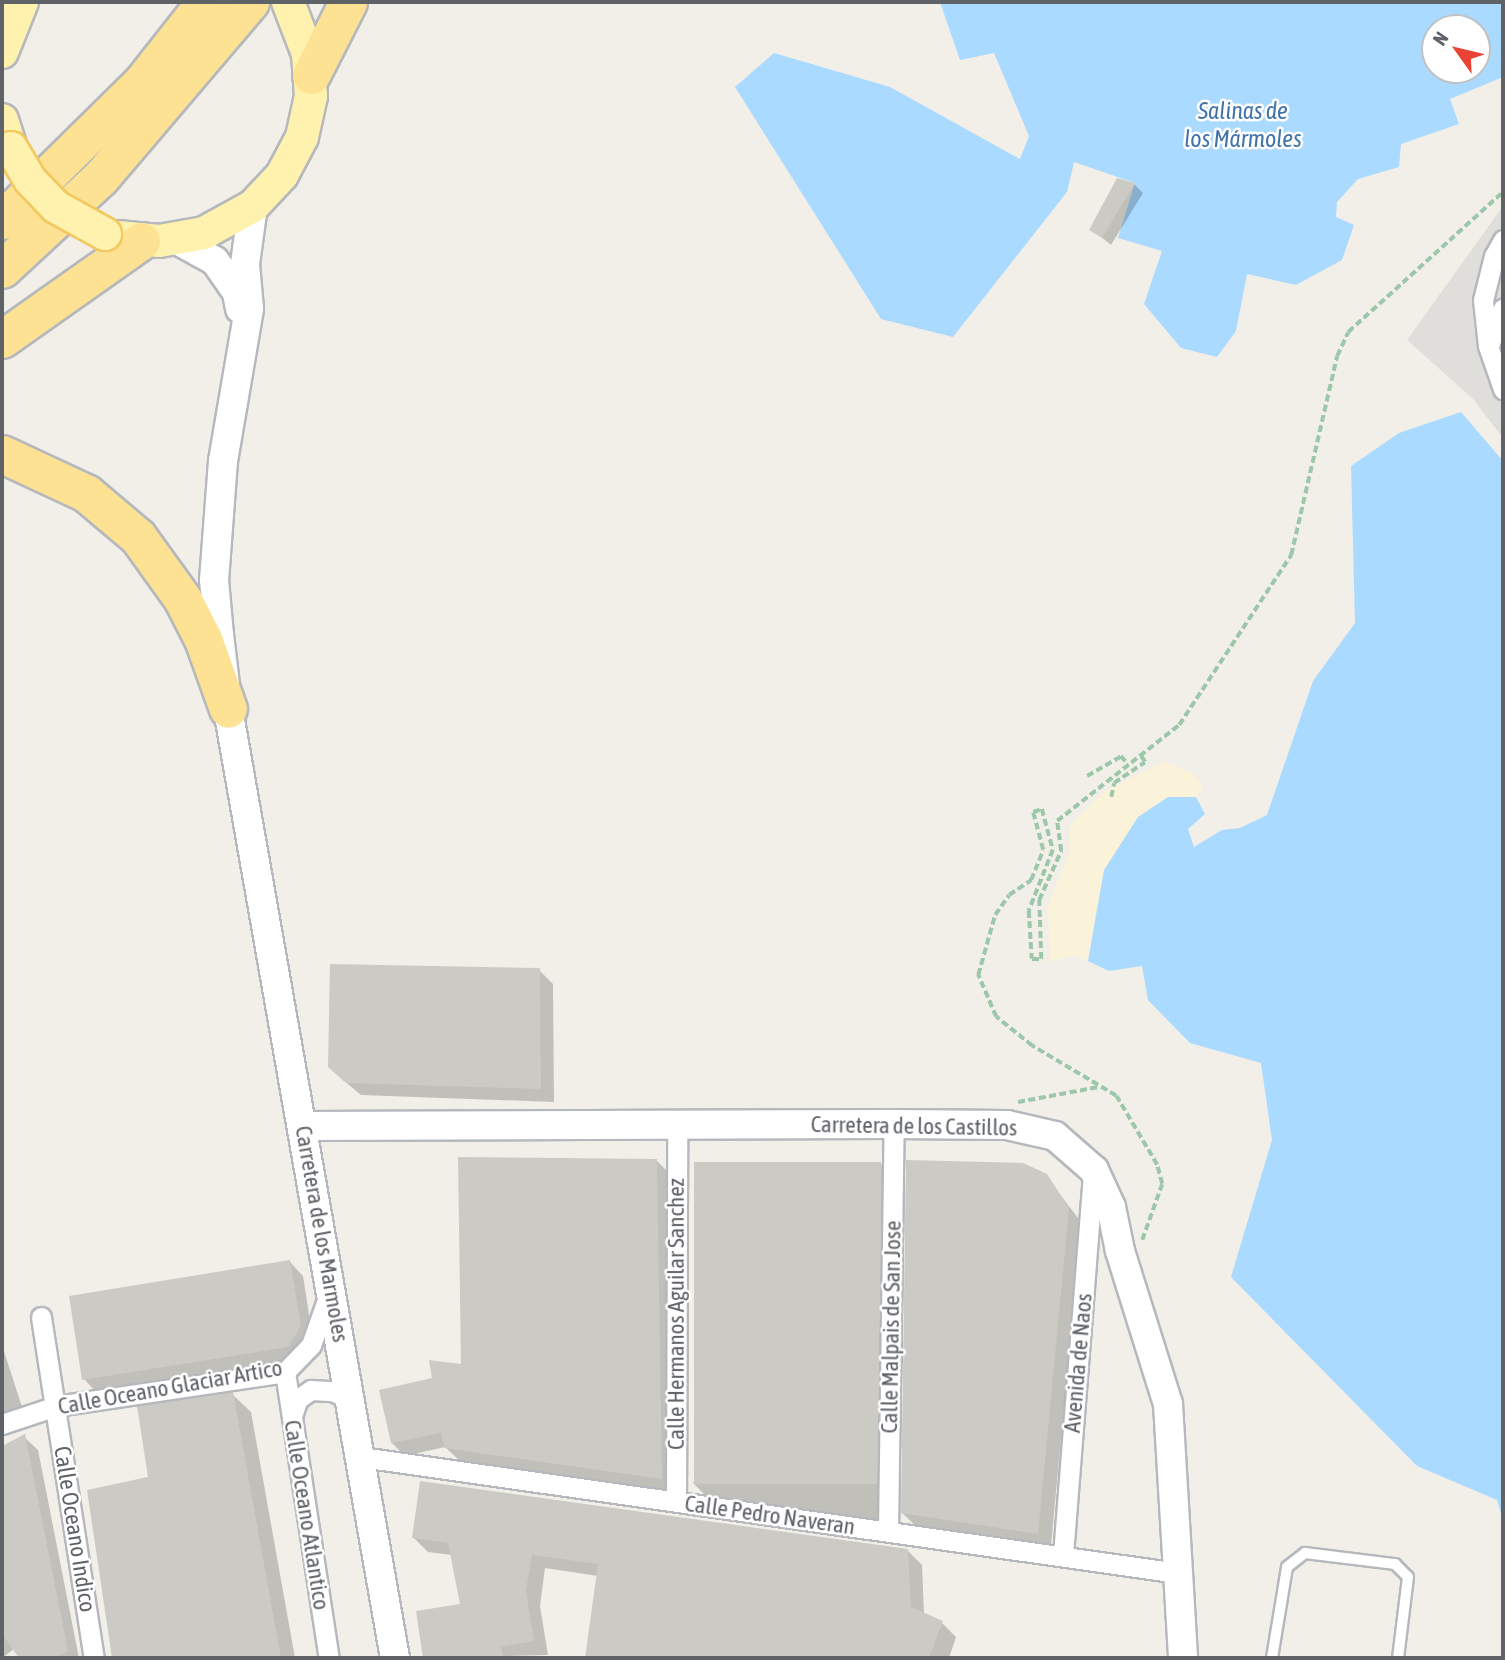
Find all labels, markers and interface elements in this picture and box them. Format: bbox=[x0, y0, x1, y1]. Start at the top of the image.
north arrow bbox=[1421, 14, 1491, 84]
text: N bbox=[1428, 28, 1453, 49]
water label: Salinas de los Mármoles bbox=[1184, 97, 1302, 153]
street label: Carretera de los Castillos bbox=[811, 1110, 1017, 1142]
street label: Carretera de los Marmoles bbox=[289, 1124, 355, 1344]
street label: Calle Hermanos Aguilar Sanchez bbox=[662, 1178, 690, 1450]
street label: Calle Malpais de San Jose bbox=[875, 1220, 907, 1434]
street label: Avenida de Naos bbox=[1058, 1292, 1098, 1434]
street label: Calle Oceano Glaciar Artico bbox=[56, 1354, 284, 1420]
street label: Calle Oceano Atlantico bbox=[278, 1418, 336, 1612]
street label: Calle Oceano Indico bbox=[48, 1444, 102, 1614]
street label: Calle Pedro Naveran bbox=[683, 1489, 857, 1541]

